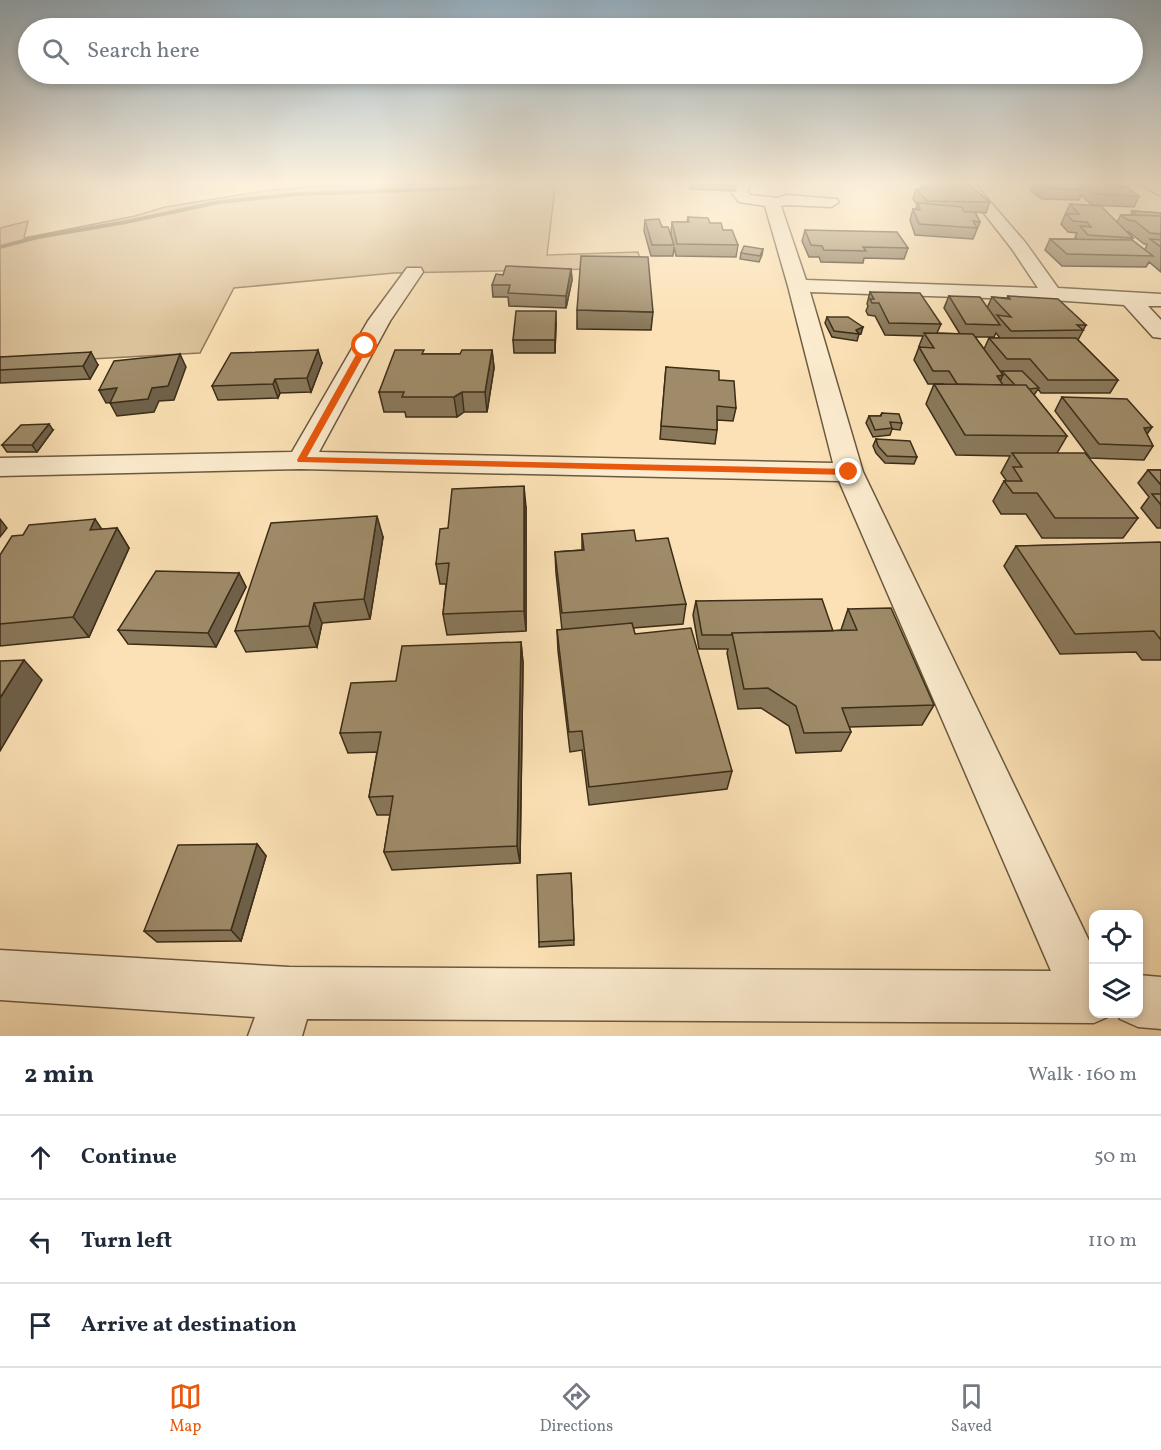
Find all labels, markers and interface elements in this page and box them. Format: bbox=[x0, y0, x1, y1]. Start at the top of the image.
search box bbox=[18, 18, 1143, 84]
icon: search bbox=[39, 35, 72, 68]
text: Search here bbox=[87, 36, 200, 67]
route start bbox=[351, 332, 377, 358]
route end bbox=[835, 458, 861, 484]
map controls bbox=[1089, 910, 1143, 1018]
button: locate bbox=[1089, 910, 1143, 964]
button: layers bbox=[1089, 964, 1143, 1018]
text: 2 min bbox=[24, 1057, 94, 1093]
text: Walk · 160 m bbox=[1028, 1061, 1137, 1089]
icon: ahead bbox=[24, 1141, 57, 1174]
text: Continue bbox=[81, 1142, 177, 1173]
text: 50 m bbox=[1094, 1143, 1137, 1171]
icon: left bbox=[24, 1225, 57, 1258]
text: Turn left bbox=[81, 1226, 172, 1257]
text: 110 m bbox=[1088, 1227, 1137, 1255]
icon: arrive bbox=[24, 1309, 57, 1342]
text: Arrive at destination bbox=[81, 1310, 297, 1341]
tab: Map bbox=[169, 1380, 202, 1438]
tab: Directions bbox=[540, 1380, 613, 1438]
tab: Saved bbox=[951, 1380, 992, 1438]

